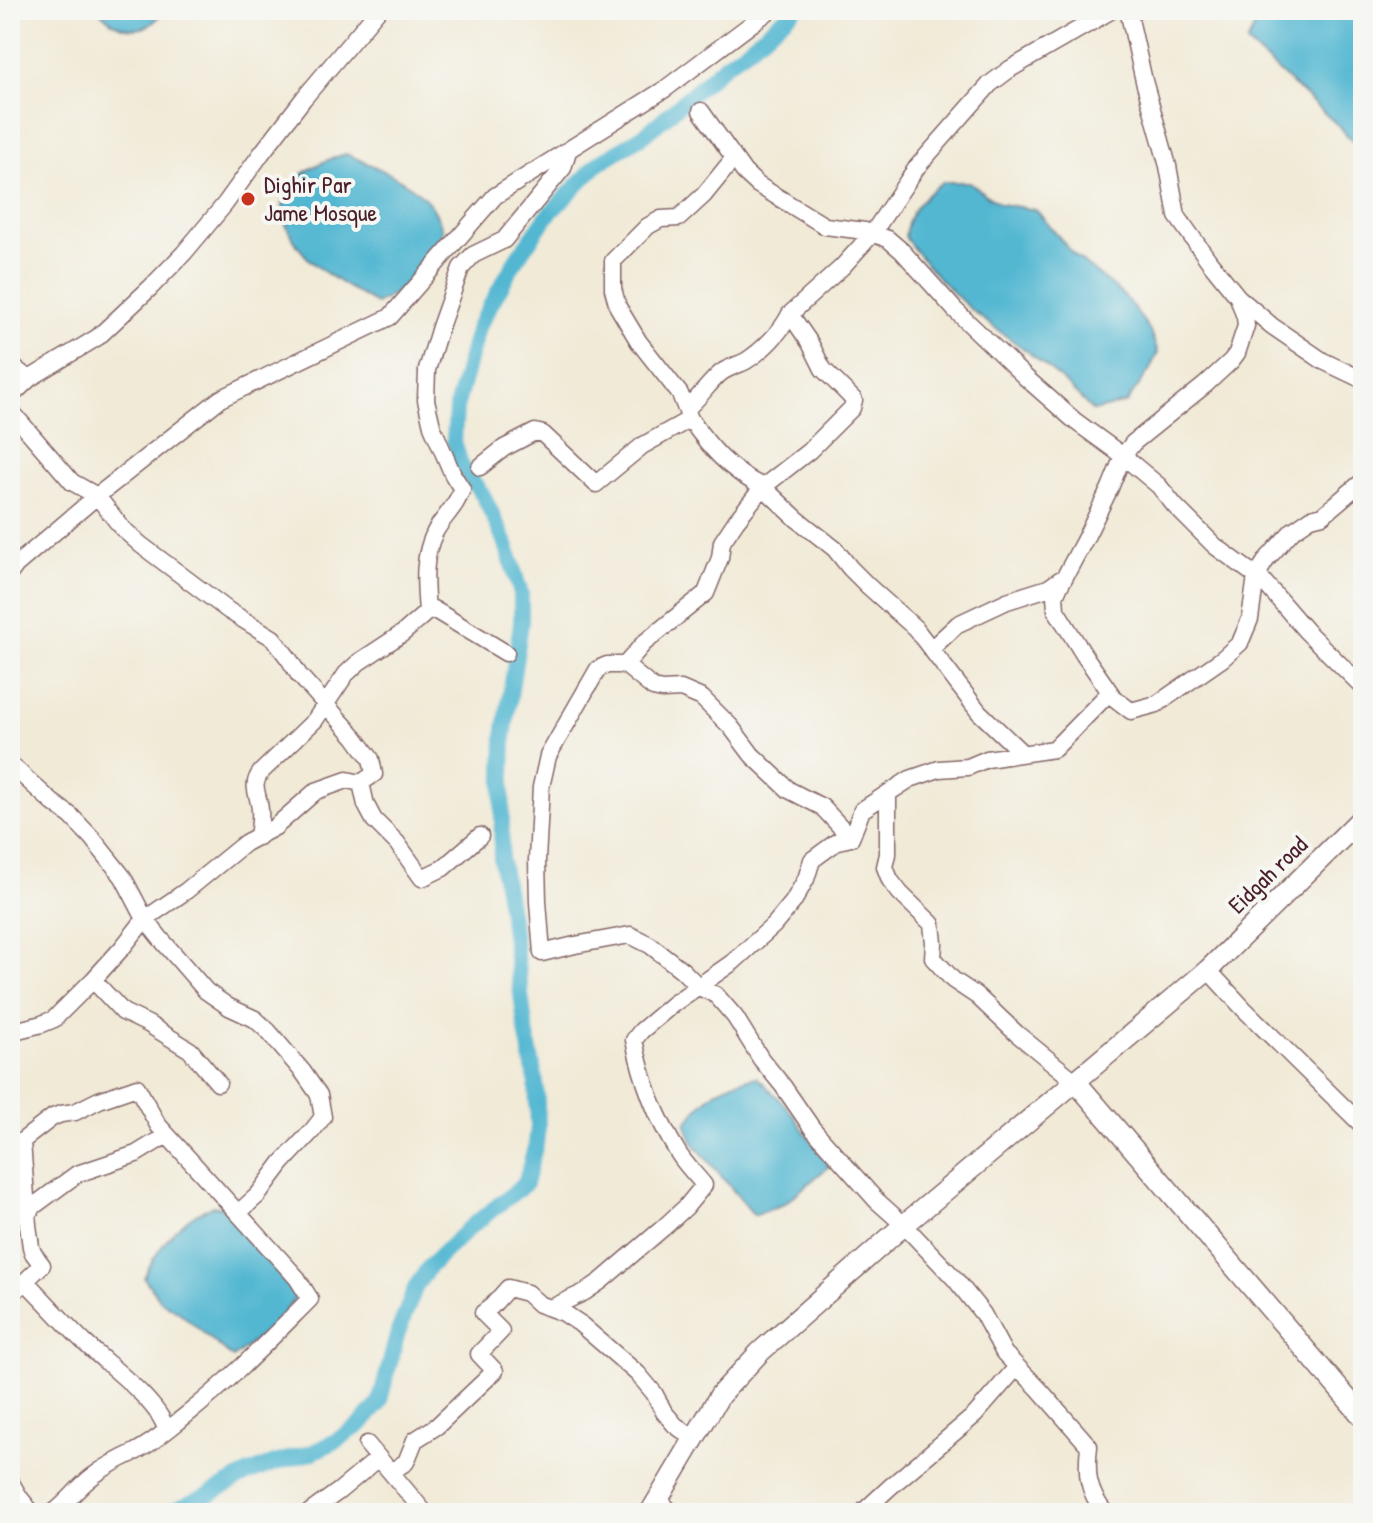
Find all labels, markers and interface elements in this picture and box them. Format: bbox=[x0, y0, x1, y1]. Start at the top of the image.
place label: Dighir Par Jame Mosque bbox=[264, 168, 378, 228]
marker: Dighir Par Jame Mosque bbox=[239, 190, 257, 208]
street label: Eidgah road bbox=[1221, 828, 1314, 920]

